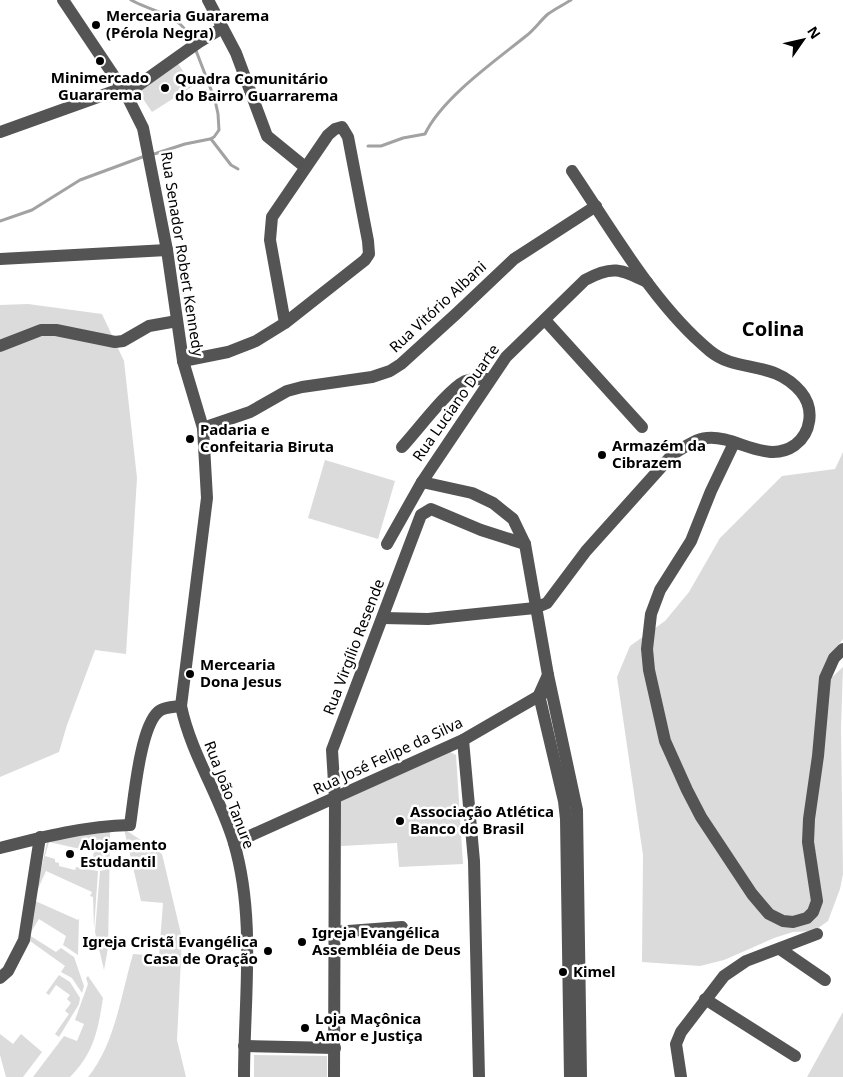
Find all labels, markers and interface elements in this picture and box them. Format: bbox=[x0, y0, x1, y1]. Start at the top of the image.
place label: Mercearia Guararema (Pérola Negra) bbox=[106, 5, 269, 42]
north arrow bbox=[778, 15, 828, 65]
marker: Mercearia Guararema (Pérola Negra) bbox=[90, 19, 102, 31]
text: N bbox=[803, 22, 825, 42]
marker: Minimercado Guararema bbox=[94, 55, 106, 67]
place label: Minimercado Guararema bbox=[51, 67, 149, 104]
place label: Quadra Comunitário do Bairro Guarrarema bbox=[175, 68, 338, 105]
marker: Quadra Comunitário do Bairro Guarrarema bbox=[159, 82, 171, 94]
street label: Rua Senador Robert Kennedy bbox=[157, 150, 209, 358]
street label: Rua Vitório Albani bbox=[385, 256, 490, 356]
district label: Colina bbox=[742, 315, 804, 342]
street label: Rua Luciano Duarte bbox=[407, 340, 503, 465]
place label: Padaria e Confeitaria Biruta bbox=[200, 419, 334, 456]
marker: Padaria e Confeitaria Biruta bbox=[184, 433, 196, 445]
place label: Armazém da Cibrazem bbox=[612, 435, 706, 472]
marker: Armazém da Cibrazem bbox=[596, 449, 608, 461]
street label: Rua Virgílio Resende bbox=[318, 576, 388, 717]
place label: Mercearia Dona Jesus bbox=[200, 654, 282, 691]
marker: Mercearia Dona Jesus bbox=[184, 668, 196, 680]
street label: Rua José Felipe da Silva bbox=[310, 712, 466, 799]
street label: Rua João Tanure bbox=[200, 738, 260, 851]
place label: Associação Atlética Banco do Brasil bbox=[410, 801, 554, 838]
marker: Associação Atlética Banco do Brasil bbox=[394, 815, 406, 827]
place label: Alojamento Estudantil bbox=[80, 834, 167, 871]
marker: Alojamento Estudantil bbox=[64, 848, 76, 860]
place label: Igreja Evangélica Assembléia de Deus bbox=[312, 922, 461, 959]
place label: Igreja Cristã Evangélica Casa de Oração bbox=[82, 931, 258, 968]
marker: Igreja Evangélica Assembléia de Deus bbox=[296, 936, 308, 948]
marker: Igreja Cristã Evangélica Casa de Oração bbox=[262, 945, 274, 957]
place label: Kimel bbox=[573, 961, 616, 981]
marker: Kimel bbox=[557, 966, 569, 978]
place label: Loja Maçônica Amor e Justiça bbox=[315, 1008, 423, 1045]
marker: Loja Maçônica Amor e Justiça bbox=[299, 1022, 311, 1034]

